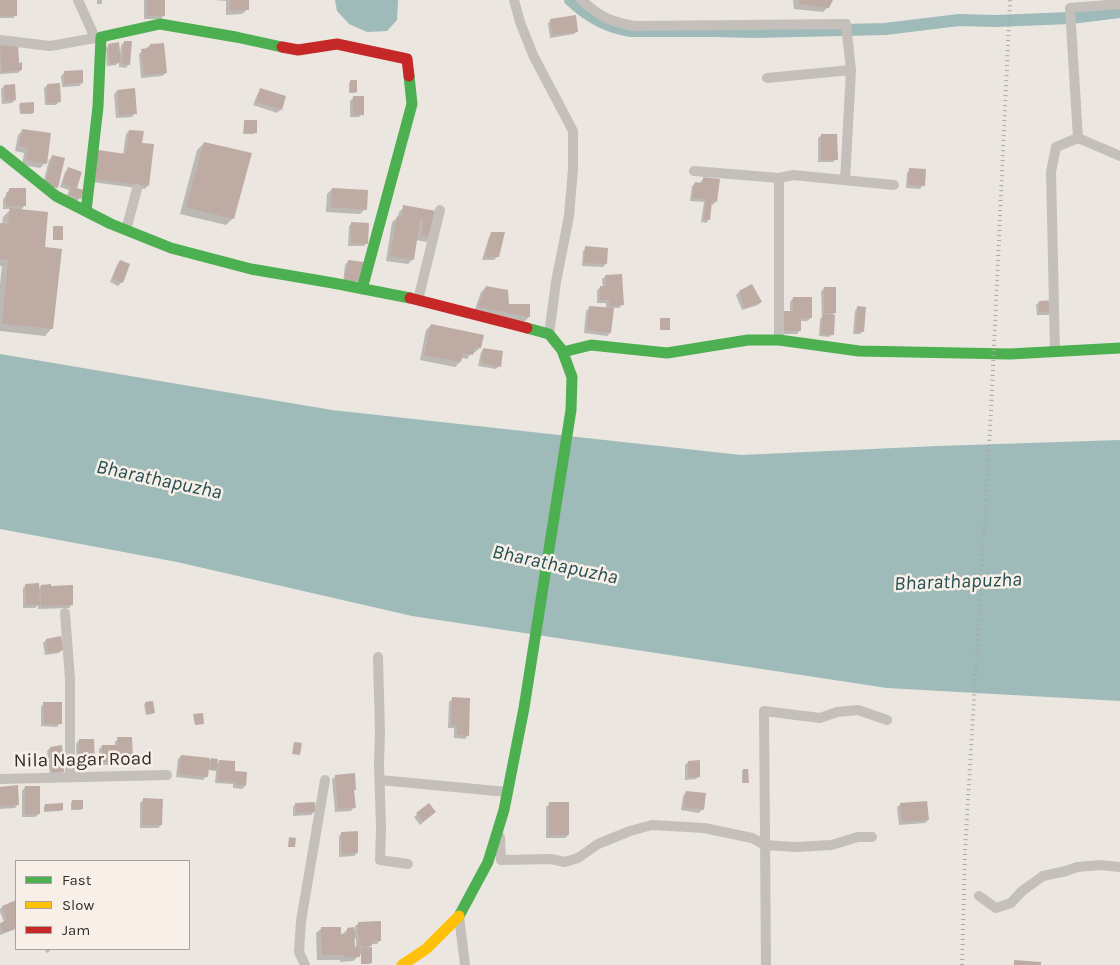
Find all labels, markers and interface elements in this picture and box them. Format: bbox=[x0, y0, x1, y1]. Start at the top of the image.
water label: Bharathapuzha bbox=[94, 455, 224, 505]
water label: Bharathapuzha bbox=[490, 540, 620, 590]
water label: Bharathapuzha bbox=[894, 568, 1022, 596]
street label: Nila Nagar Road bbox=[13, 747, 153, 773]
legend bbox=[15, 860, 190, 950]
text: Fast bbox=[62, 871, 91, 889]
text: Slow bbox=[62, 896, 94, 914]
text: Jam bbox=[62, 921, 90, 939]

